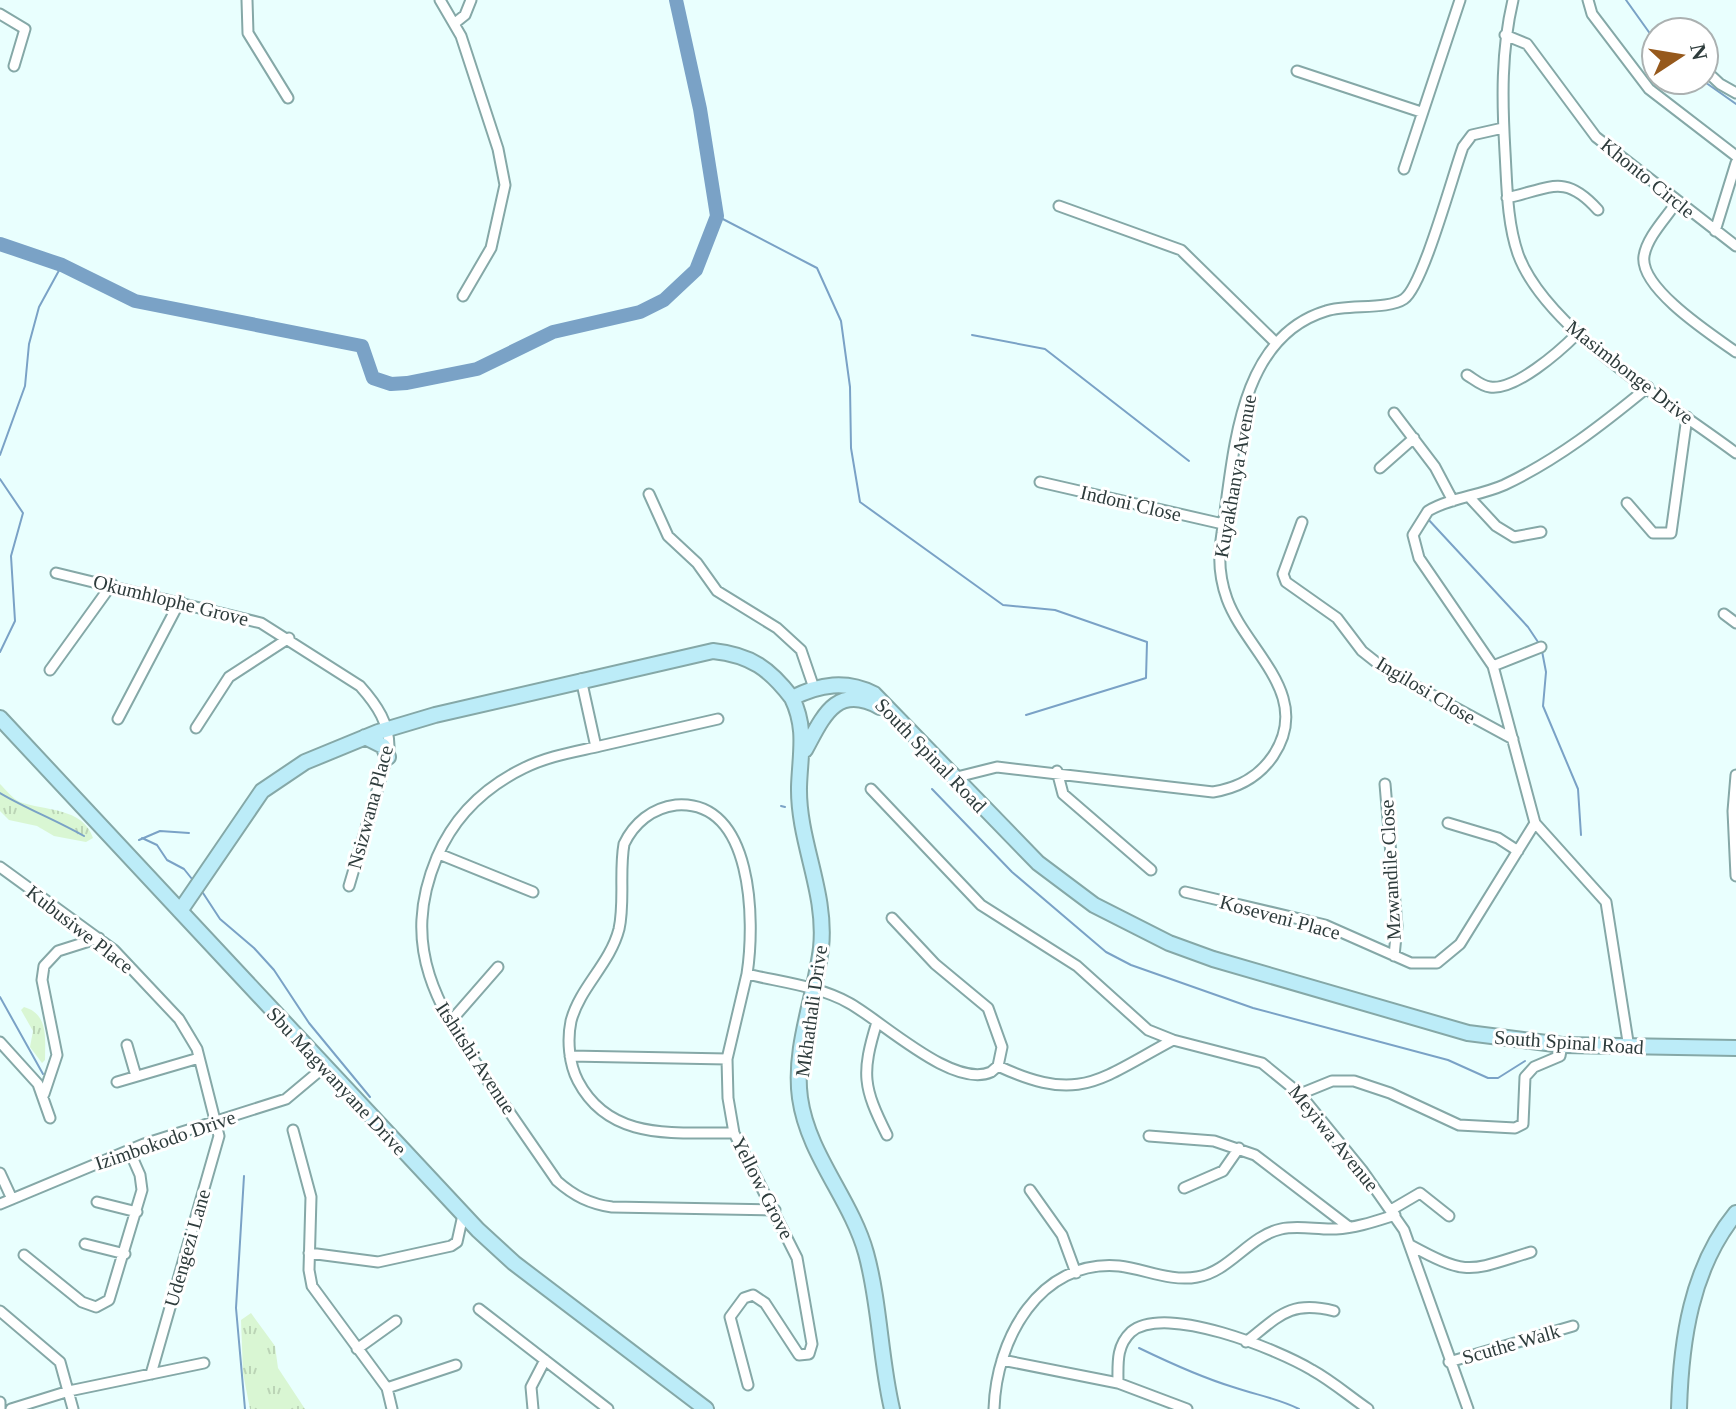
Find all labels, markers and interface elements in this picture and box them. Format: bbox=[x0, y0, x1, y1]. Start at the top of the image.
north arrow bbox=[1640, 16, 1720, 96]
text: N bbox=[1685, 42, 1713, 62]
street label: Khonto Circle bbox=[1597, 134, 1699, 222]
street label: Masimbonge Drive bbox=[1562, 316, 1698, 429]
street label: Kuyakhanya Avenue bbox=[1210, 392, 1261, 560]
street label: Indoni Close bbox=[1078, 481, 1184, 525]
street label: Okumhlophe Grove bbox=[91, 570, 251, 631]
street label: Ingilosi Close bbox=[1372, 652, 1480, 729]
street label: South Spinal Road bbox=[870, 693, 991, 817]
street label: Nsizwana Place bbox=[343, 743, 397, 871]
street label: Mzwandile Close bbox=[1375, 799, 1405, 941]
street label: Kubusiwe Place bbox=[22, 880, 138, 978]
street label: Koseveni Place bbox=[1217, 890, 1343, 944]
street label: Mkhathali Drive bbox=[791, 944, 831, 1078]
street label: Itshitshi Avenue bbox=[432, 998, 520, 1118]
street label: Sbu Magwanyane Drive bbox=[262, 1002, 411, 1160]
street label: South Spinal Road bbox=[1493, 1026, 1645, 1059]
street label: Meyiwa Avenue bbox=[1284, 1081, 1384, 1196]
street label: Izimbokodo Drive bbox=[92, 1106, 238, 1174]
street label: Yellow Grove bbox=[728, 1133, 798, 1243]
street label: Udengezi Lane bbox=[160, 1186, 215, 1310]
street label: Scuthe Walk bbox=[1460, 1320, 1562, 1368]

